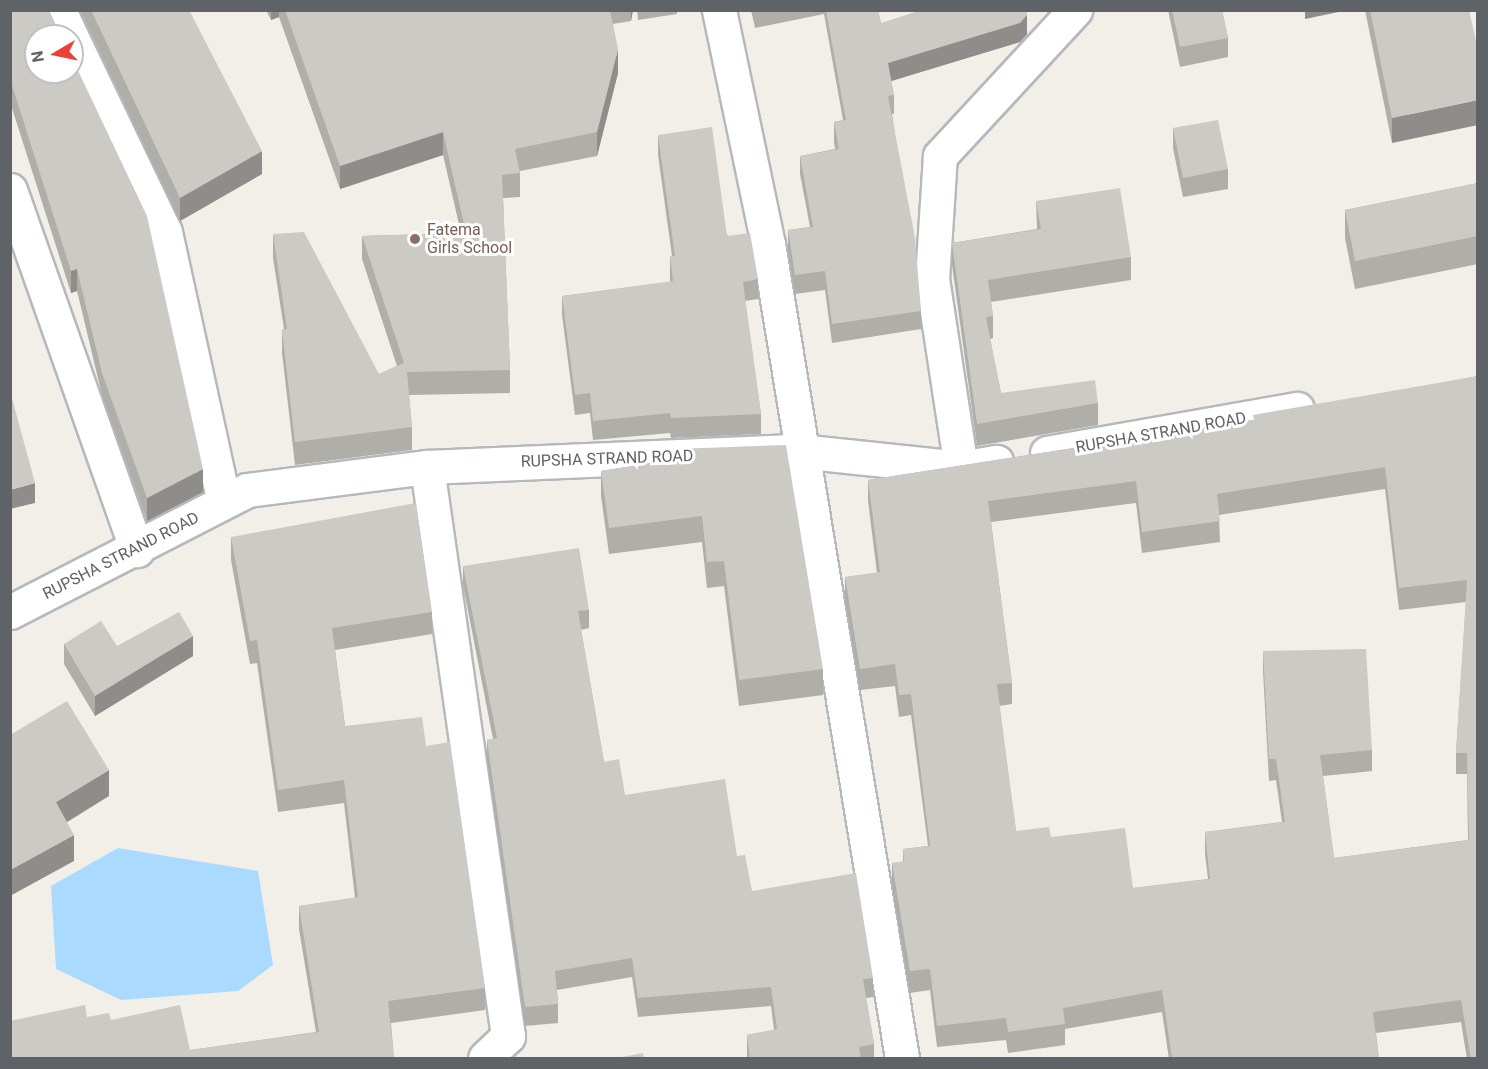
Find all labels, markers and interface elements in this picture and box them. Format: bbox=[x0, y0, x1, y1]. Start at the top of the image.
north arrow bbox=[24, 24, 84, 84]
text: N bbox=[27, 50, 48, 64]
place label: Fatema Girls School bbox=[427, 220, 512, 258]
marker: Fatema Girls School bbox=[408, 232, 422, 246]
street label: RUPSHA STRAND ROAD bbox=[1074, 409, 1248, 457]
street label: RUPSHA STRAND ROAD bbox=[520, 446, 694, 472]
street label: RUPSHA STRAND ROAD bbox=[40, 508, 202, 604]

